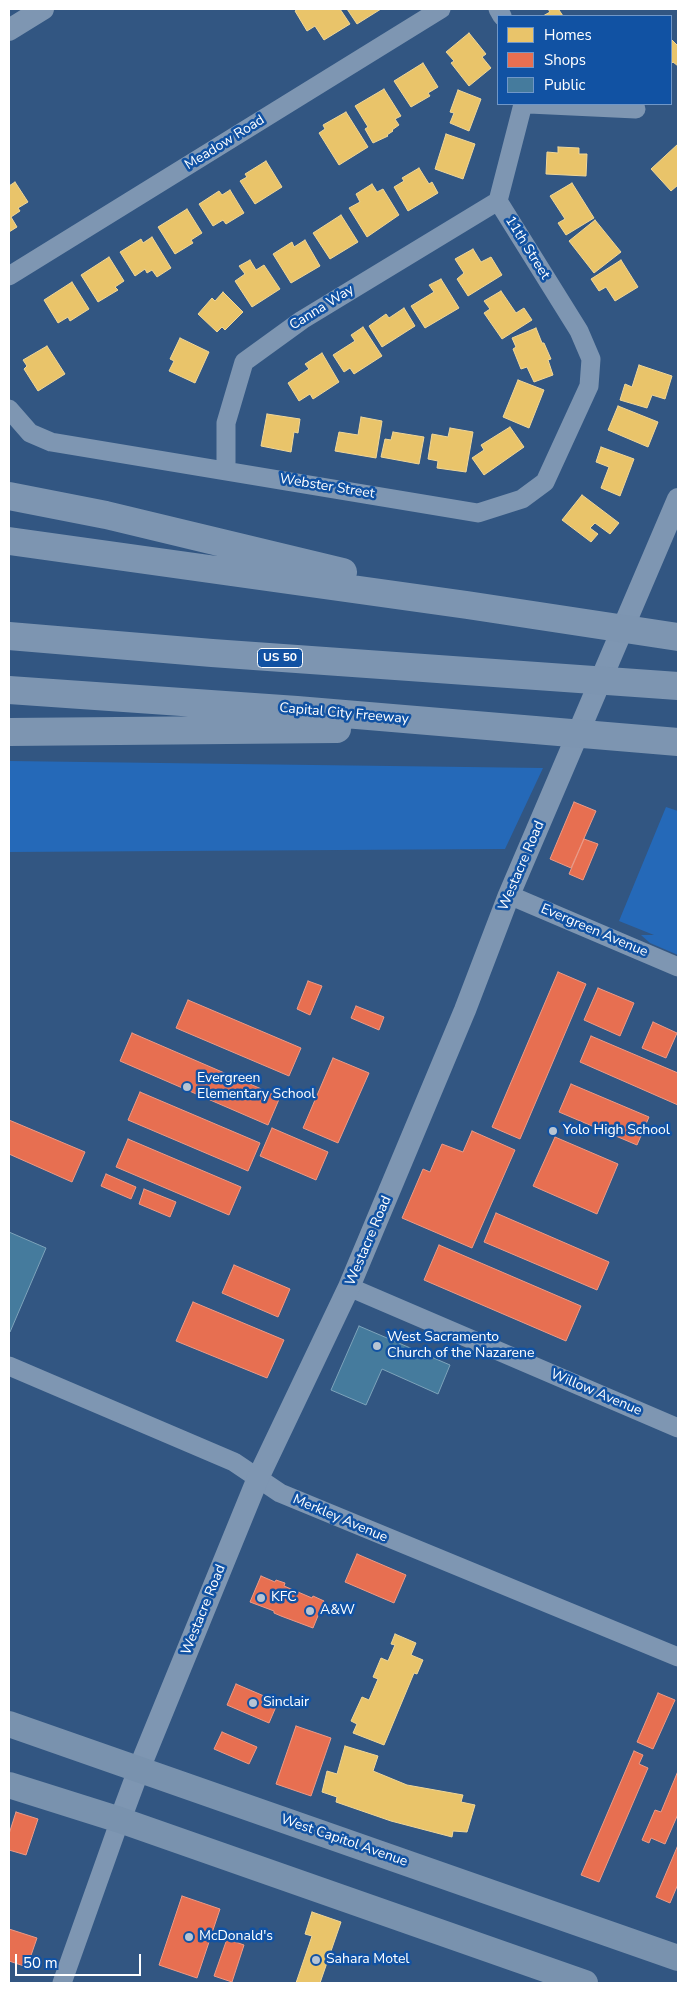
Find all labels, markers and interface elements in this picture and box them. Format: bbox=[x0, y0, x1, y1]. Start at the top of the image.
legend bbox=[497, 15, 672, 105]
text: Homes bbox=[544, 25, 592, 45]
text: Shops bbox=[544, 50, 586, 70]
text: Public bbox=[544, 75, 585, 95]
street label: Meadow Road bbox=[182, 112, 268, 174]
street label: 11th Street bbox=[501, 213, 553, 283]
street label: Canna Way bbox=[287, 282, 357, 334]
street label: Webster Street bbox=[278, 471, 376, 503]
road number: US 50 bbox=[258, 648, 302, 668]
street label: Capital City Freeway bbox=[279, 700, 409, 728]
street label: Westacre Road bbox=[496, 819, 548, 913]
street label: Evergreen Avenue bbox=[538, 901, 650, 961]
place label: Evergreen Elementary School bbox=[197, 1071, 315, 1104]
marker: Evergreen Elementary School bbox=[181, 1081, 193, 1093]
place label: Yolo High School bbox=[563, 1123, 670, 1139]
marker: Yolo High School bbox=[547, 1125, 559, 1137]
street label: Westacre Road bbox=[343, 1194, 395, 1288]
place label: West Sacramento Church of the Nazarene bbox=[387, 1330, 534, 1362]
marker: West Sacramento Church of the Nazarene bbox=[371, 1340, 383, 1352]
street label: Willow Avenue bbox=[548, 1366, 644, 1420]
street label: Merkley Avenue bbox=[290, 1491, 390, 1547]
street label: Westacre Road bbox=[178, 1562, 230, 1658]
place label: KFC bbox=[271, 1590, 297, 1606]
marker: KFC bbox=[255, 1592, 267, 1604]
place label: A&W bbox=[320, 1603, 355, 1619]
marker: A&W bbox=[304, 1605, 316, 1617]
place label: Sinclair bbox=[263, 1695, 309, 1711]
marker: Sinclair bbox=[247, 1697, 259, 1709]
street label: West Capitol Avenue bbox=[278, 1811, 410, 1871]
place label: McDonald's bbox=[199, 1929, 273, 1945]
marker: McDonald's bbox=[183, 1931, 195, 1943]
scale bar bbox=[18, 1944, 144, 1976]
place label: Sahara Motel bbox=[326, 1952, 409, 1968]
text: 50 m bbox=[23, 1953, 58, 1973]
marker: Sahara Motel bbox=[310, 1954, 322, 1966]

